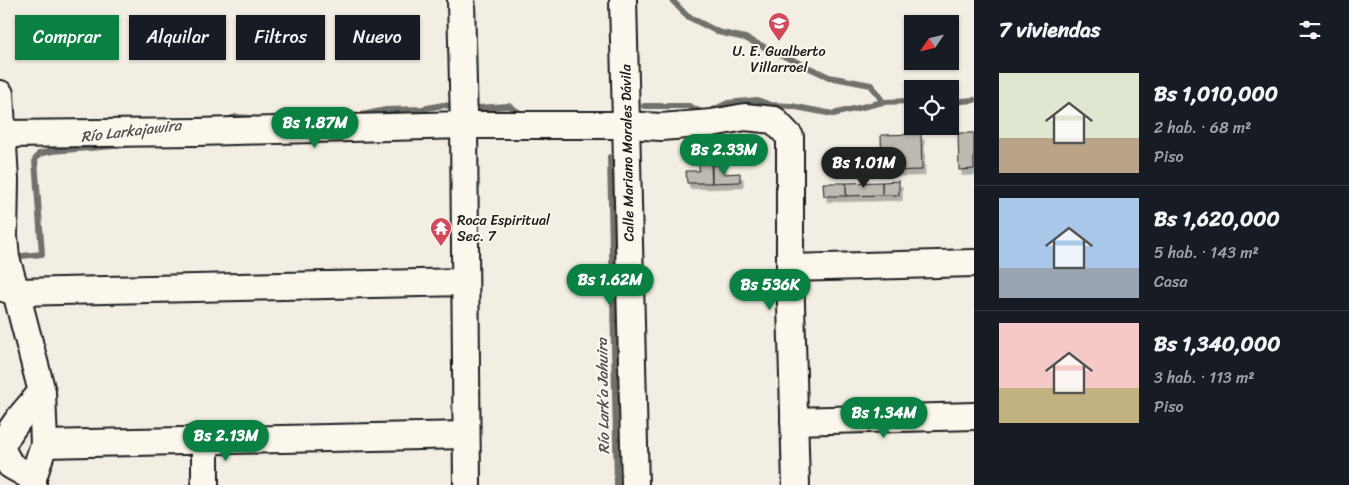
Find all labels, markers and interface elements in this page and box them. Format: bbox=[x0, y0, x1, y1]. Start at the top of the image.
school or university icon: U. E. Gualberto Villarroel bbox=[767, 11, 791, 42]
text: 7 viviendas bbox=[999, 11, 1100, 49]
chip: Comprar bbox=[15, 15, 119, 60]
chip: Alquilar bbox=[129, 15, 226, 60]
chip: Filtros bbox=[236, 15, 325, 60]
chip: Nuevo bbox=[335, 15, 420, 60]
north arrow bbox=[904, 15, 959, 70]
map controls bbox=[904, 15, 959, 135]
icon: filters bbox=[1296, 16, 1324, 44]
place label: U. E. Gualberto Villarroel bbox=[732, 39, 826, 80]
street label: Calle Mariano Morales Dávila bbox=[613, 63, 642, 242]
text: Bs 1,010,000 bbox=[1154, 75, 1278, 113]
button: locate bbox=[904, 80, 959, 135]
icon: home bbox=[1039, 93, 1099, 153]
pin: Bs 1.87M bbox=[263, 106, 367, 149]
text: Bs 1.87M bbox=[282, 108, 348, 137]
water label: Río Larkajawira bbox=[79, 112, 184, 150]
text: 2 hab. · 68 m² bbox=[1154, 113, 1251, 142]
pin: Bs 2.33M bbox=[672, 134, 776, 176]
text: Bs 2.33M bbox=[691, 135, 757, 164]
text: Piso bbox=[1154, 142, 1184, 171]
pin: Bs 1.01M bbox=[812, 146, 916, 189]
text: Bs 1.01M bbox=[832, 148, 896, 177]
text: Bs 1,620,000 bbox=[1154, 200, 1280, 238]
place label: Roca Espiritual Sec. 7 bbox=[457, 208, 551, 249]
temple icon: Roca Espiritual Sec. 7 bbox=[429, 216, 453, 247]
icon: home bbox=[1039, 218, 1099, 278]
text: 5 hab. · 143 m² bbox=[1154, 238, 1259, 267]
pin: Bs 1.62M bbox=[558, 264, 662, 306]
text: Bs 1.62M bbox=[578, 265, 642, 294]
text: Casa bbox=[1154, 267, 1187, 296]
pin: Bs 536K bbox=[724, 268, 816, 311]
text: Bs 536K bbox=[741, 270, 800, 299]
text: Bs 1,340,000 bbox=[1154, 325, 1280, 363]
water label: Río Lark’a Jahuira bbox=[589, 336, 617, 454]
icon: home bbox=[1039, 343, 1099, 403]
text: 3 hab. · 113 m² bbox=[1154, 363, 1255, 392]
text: Piso bbox=[1154, 392, 1184, 421]
pin: Bs 1.34M bbox=[832, 396, 936, 439]
text: Bs 1.34M bbox=[851, 398, 917, 427]
pin: Bs 2.13M bbox=[174, 420, 278, 462]
text: Bs 2.13M bbox=[194, 421, 258, 450]

